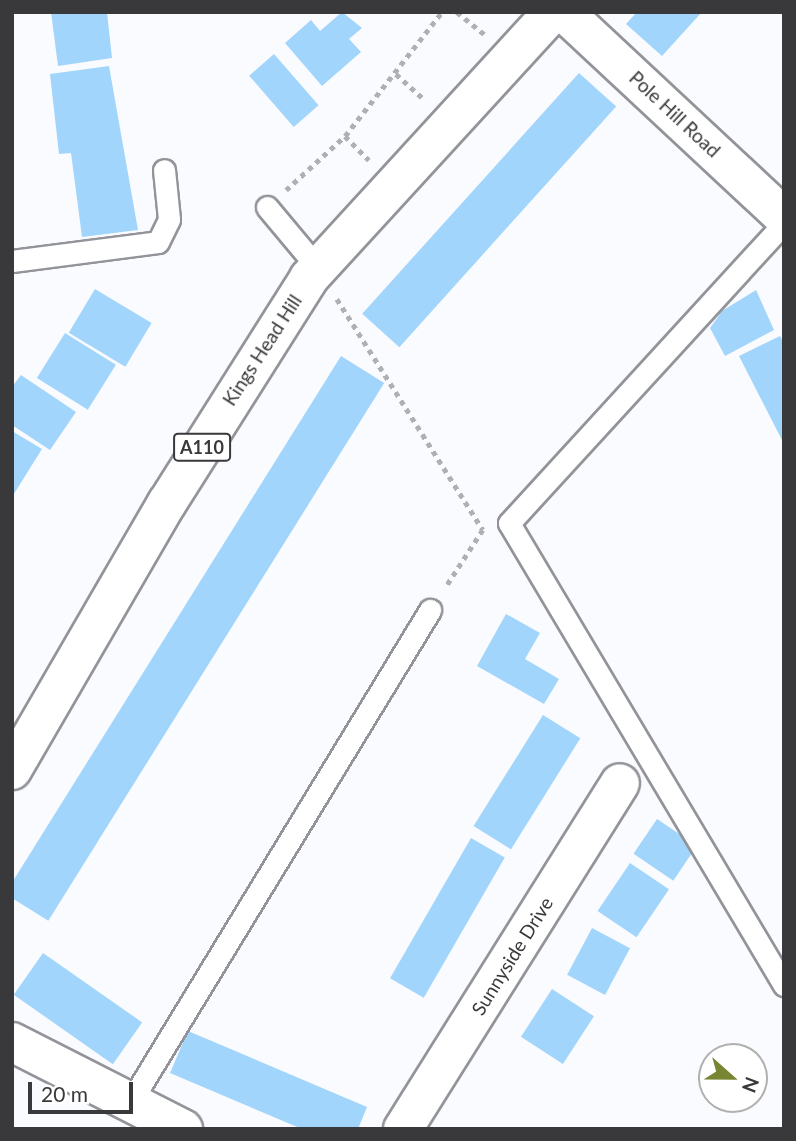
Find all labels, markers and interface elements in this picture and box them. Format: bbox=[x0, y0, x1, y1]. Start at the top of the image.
street label: Pole Hill Road bbox=[625, 66, 725, 162]
street label: Kings Head Hill bbox=[218, 290, 306, 410]
road number: A110 bbox=[172, 432, 232, 462]
street label: Sunnyside Drive bbox=[467, 893, 557, 1019]
north arrow bbox=[698, 1043, 768, 1113]
scale bar bbox=[32, 1068, 136, 1112]
text: N bbox=[738, 1074, 765, 1096]
text: 20 m bbox=[41, 1081, 88, 1106]

